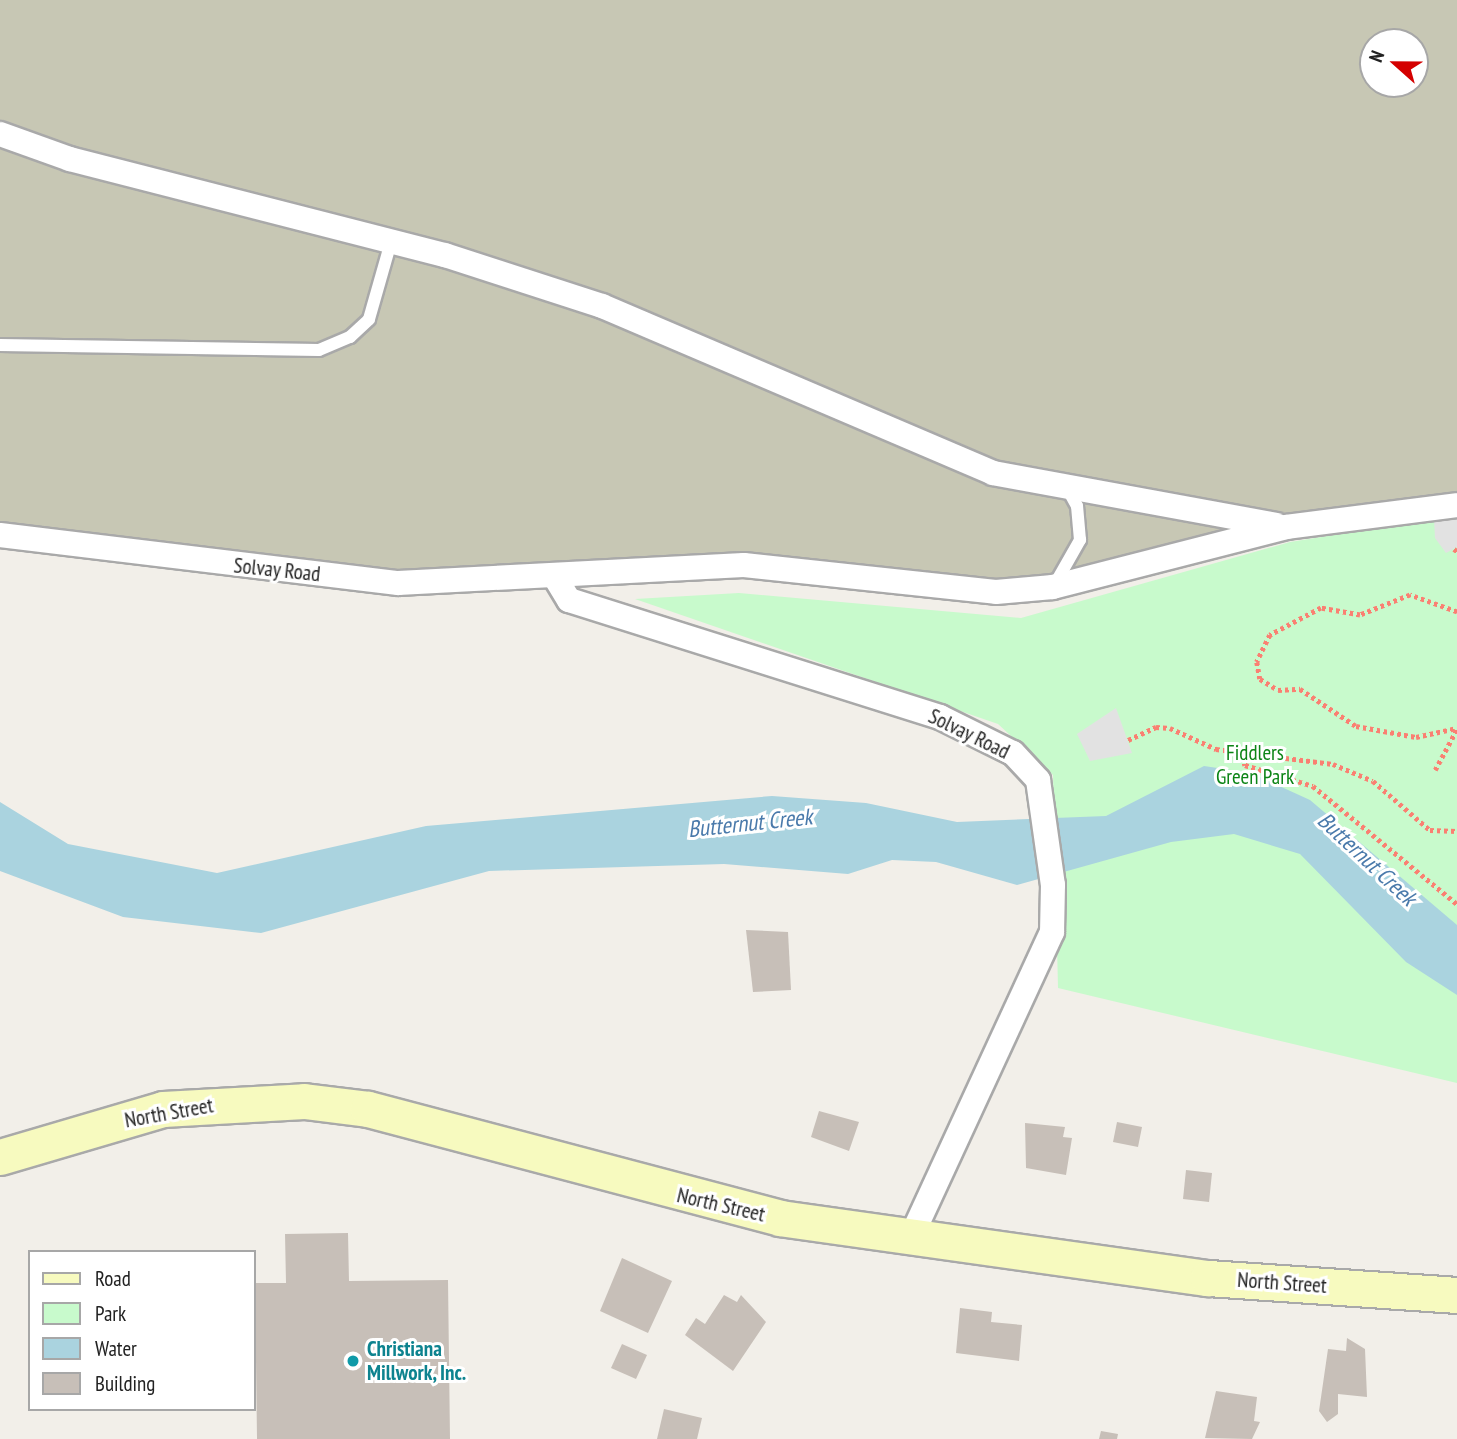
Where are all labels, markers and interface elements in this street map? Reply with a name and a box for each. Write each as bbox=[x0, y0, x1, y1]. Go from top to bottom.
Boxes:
north arrow bbox=[1359, 28, 1429, 98]
text: N bbox=[1363, 47, 1389, 65]
street label: Solvay Road bbox=[232, 553, 322, 587]
street label: Solvay Road bbox=[924, 703, 1014, 765]
park label: Fiddlers Green Park bbox=[1216, 740, 1294, 790]
water label: Butternut Creek bbox=[687, 803, 813, 843]
water label: Butternut Creek bbox=[1312, 806, 1422, 912]
street label: North Street bbox=[123, 1093, 215, 1133]
street label: North Street bbox=[675, 1183, 767, 1227]
legend bbox=[28, 1250, 256, 1411]
text: Road bbox=[95, 1265, 131, 1292]
street label: North Street bbox=[1236, 1267, 1328, 1299]
text: Park bbox=[95, 1300, 126, 1327]
text: Water bbox=[95, 1335, 137, 1362]
place label: Christiana Millwork, Inc. bbox=[367, 1336, 467, 1386]
marker: Christiana Millwork, Inc. bbox=[345, 1353, 361, 1369]
text: Building bbox=[95, 1370, 155, 1397]

